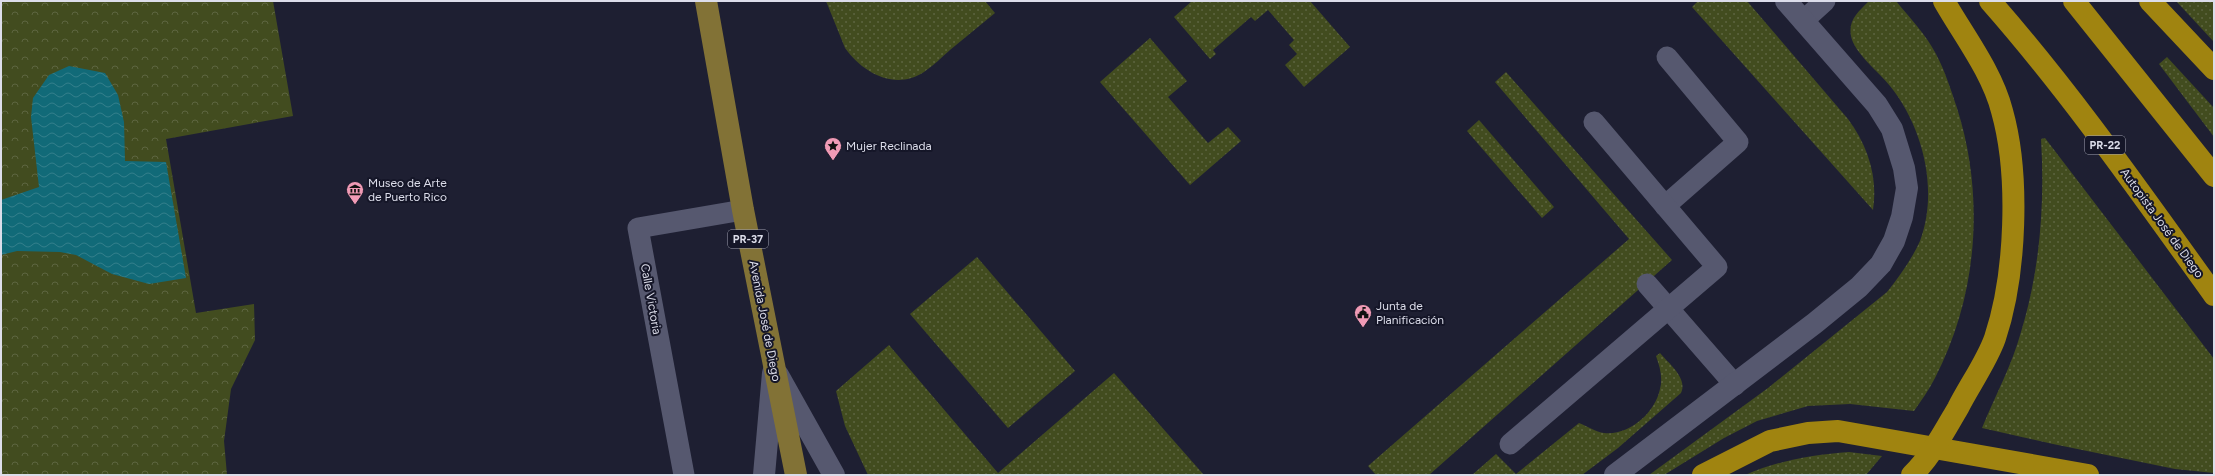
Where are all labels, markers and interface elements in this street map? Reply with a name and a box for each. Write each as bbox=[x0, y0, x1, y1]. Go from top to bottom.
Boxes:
place icon: Mujer Reclinada bbox=[823, 136, 843, 161]
road number: PR-22 bbox=[2085, 136, 2125, 154]
place label: Mujer Reclinada bbox=[846, 139, 932, 153]
street label: Autopista José de Diego bbox=[2118, 166, 2206, 280]
place label: Museo de Arte de Puerto Rico bbox=[368, 176, 447, 204]
museum icon: Museo de Arte de Puerto Rico bbox=[345, 180, 365, 205]
road number: PR-37 bbox=[728, 230, 768, 248]
street label: Avenida José de Diego bbox=[746, 259, 784, 383]
street label: Calle Victoria bbox=[638, 263, 664, 335]
place label: Junta de Planificación bbox=[1376, 299, 1444, 327]
public building icon: Junta de Planificación bbox=[1353, 303, 1373, 328]

